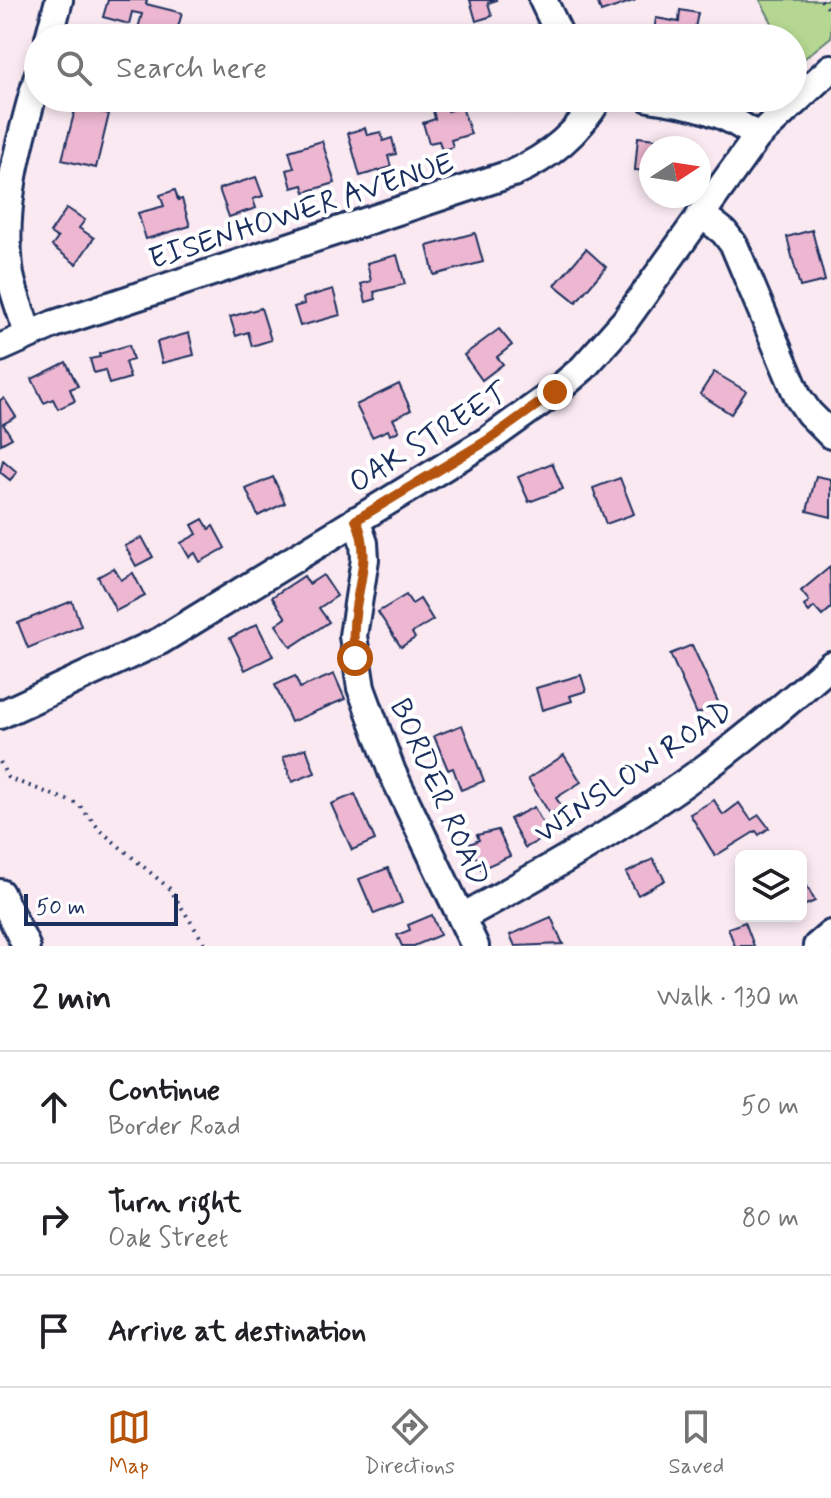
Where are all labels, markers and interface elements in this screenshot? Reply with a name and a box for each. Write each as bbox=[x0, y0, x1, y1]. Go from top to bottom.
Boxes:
search box bbox=[24, 24, 807, 112]
icon: search bbox=[52, 46, 96, 90]
text: Search here bbox=[116, 49, 267, 88]
north arrow bbox=[639, 136, 711, 208]
street label: EISENHOWER AVENUE bbox=[144, 144, 459, 279]
street label: OAK STREET bbox=[342, 373, 517, 503]
route end bbox=[537, 374, 573, 410]
route start bbox=[337, 640, 373, 676]
street label: WINSLOW ROAD bbox=[527, 692, 740, 853]
street label: BORDER ROAD bbox=[380, 693, 497, 893]
map controls bbox=[735, 850, 807, 922]
button: layers bbox=[735, 850, 807, 922]
scale bar bbox=[24, 890, 178, 926]
text: 50 m bbox=[36, 894, 85, 922]
text: 2 min bbox=[32, 976, 112, 1021]
text: Walk · 130 m bbox=[657, 981, 799, 1015]
text: Continue bbox=[108, 1071, 220, 1110]
icon: ahead bbox=[32, 1085, 76, 1129]
text: 50 m bbox=[741, 1090, 799, 1124]
text: Border Road bbox=[108, 1110, 241, 1144]
text: Turn right bbox=[108, 1183, 241, 1222]
icon: right bbox=[32, 1197, 76, 1241]
text: 80 m bbox=[742, 1202, 799, 1236]
text: Oak Street bbox=[108, 1222, 228, 1256]
icon: arrive bbox=[32, 1309, 76, 1353]
text: Arrive at destination bbox=[108, 1312, 366, 1351]
tab: Map bbox=[107, 1405, 151, 1481]
tab: Directions bbox=[364, 1405, 455, 1481]
tab: Saved bbox=[669, 1405, 724, 1481]

